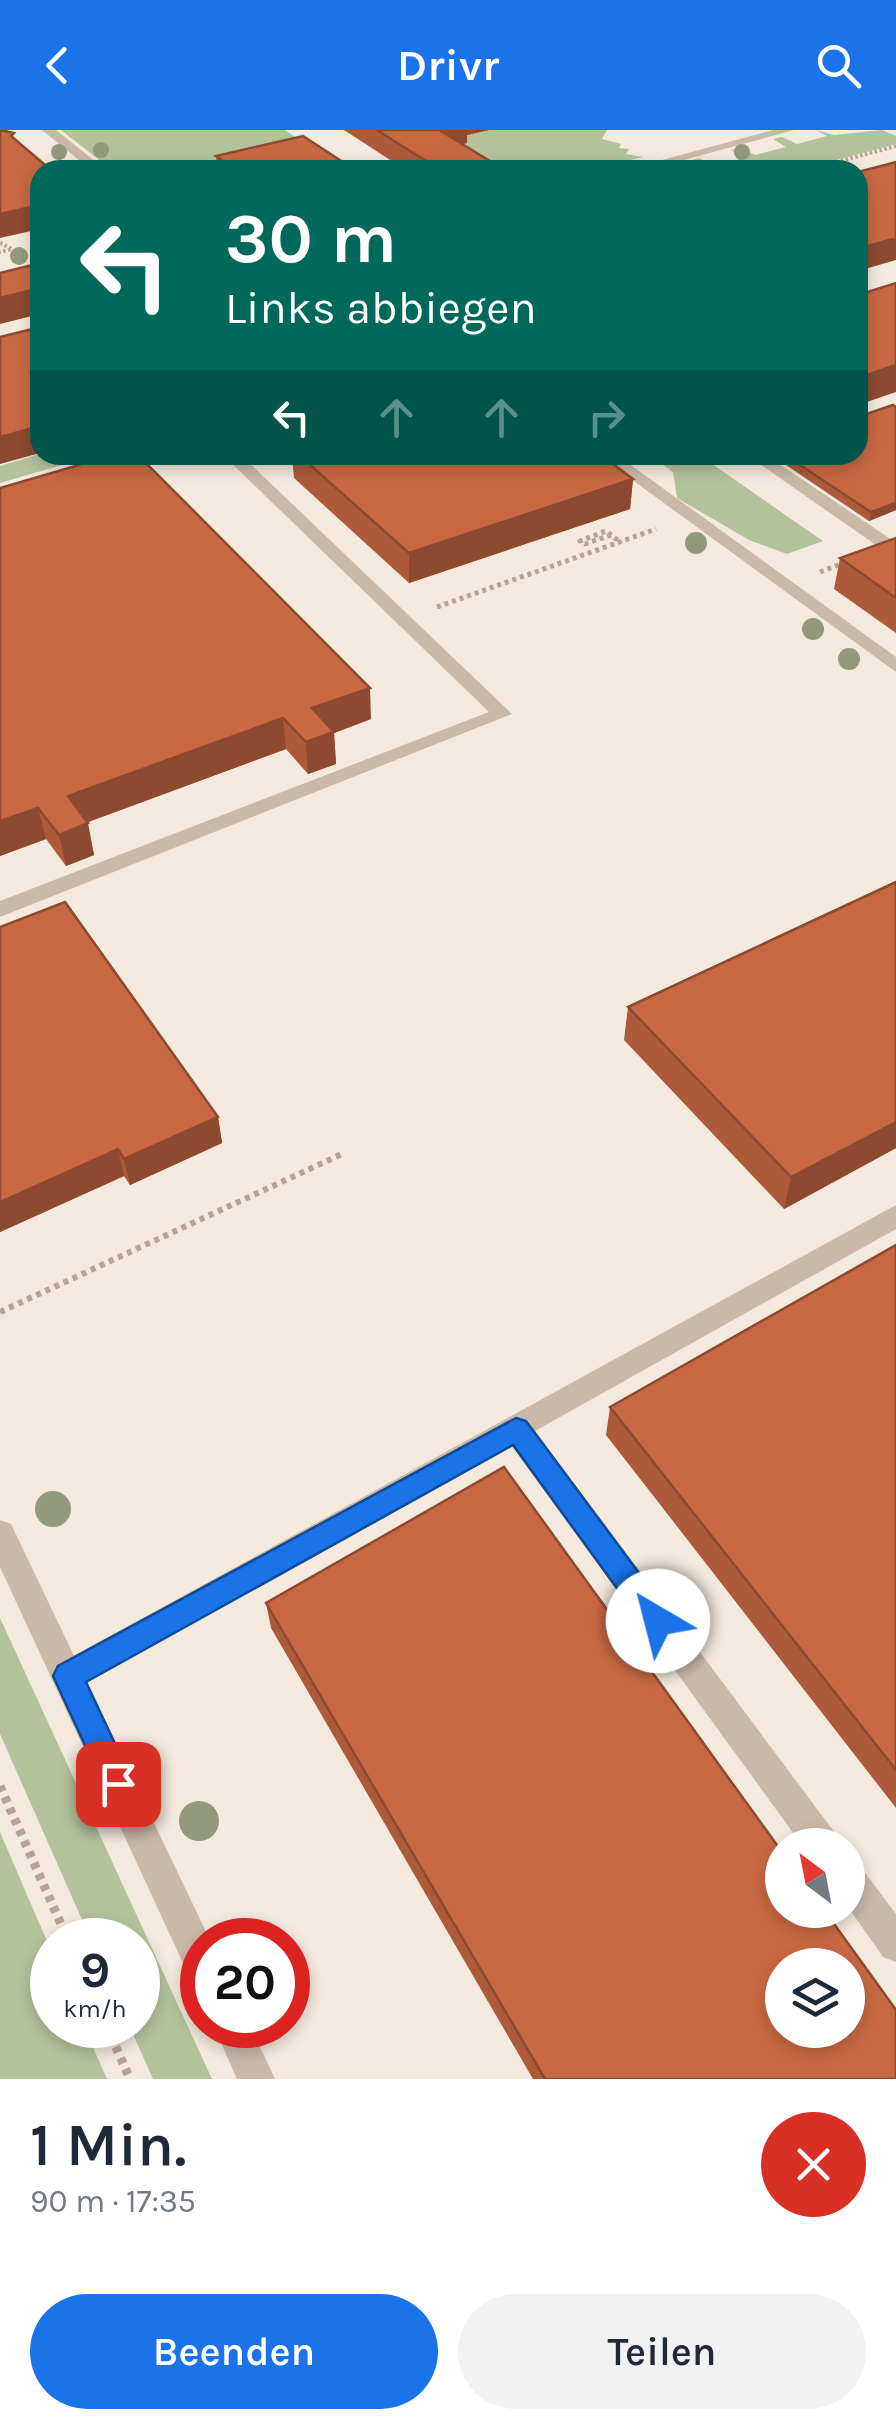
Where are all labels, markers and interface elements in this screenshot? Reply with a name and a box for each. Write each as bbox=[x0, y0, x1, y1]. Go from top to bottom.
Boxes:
icon: back bbox=[30, 38, 85, 93]
icon: search bbox=[811, 38, 866, 93]
text: Drivr bbox=[397, 39, 499, 91]
text: 30 m bbox=[225, 198, 397, 280]
icon: left bbox=[60, 200, 190, 330]
text: Links abbiegen bbox=[225, 282, 537, 334]
icon: left bbox=[264, 390, 319, 445]
icon: ahead bbox=[369, 390, 424, 445]
icon: ahead bbox=[474, 390, 529, 445]
icon: right bbox=[579, 390, 634, 445]
position arrow bbox=[606, 1569, 710, 1673]
pin bbox=[76, 1742, 161, 1827]
icon: arrive bbox=[91, 1757, 146, 1812]
north arrow bbox=[765, 1828, 865, 1928]
map controls bbox=[765, 1828, 865, 2048]
speed limit sign: 20 bbox=[180, 1918, 310, 2048]
text: 9 bbox=[80, 1941, 110, 2000]
button: layers bbox=[765, 1948, 865, 2048]
text: km/h bbox=[63, 1994, 127, 2023]
text: 1 Min. bbox=[30, 2110, 186, 2180]
button: close bbox=[761, 2112, 866, 2217]
text: 90 m · 17:35 bbox=[30, 2183, 196, 2220]
button: Beenden bbox=[30, 2294, 438, 2409]
button: Teilen bbox=[458, 2294, 866, 2409]

